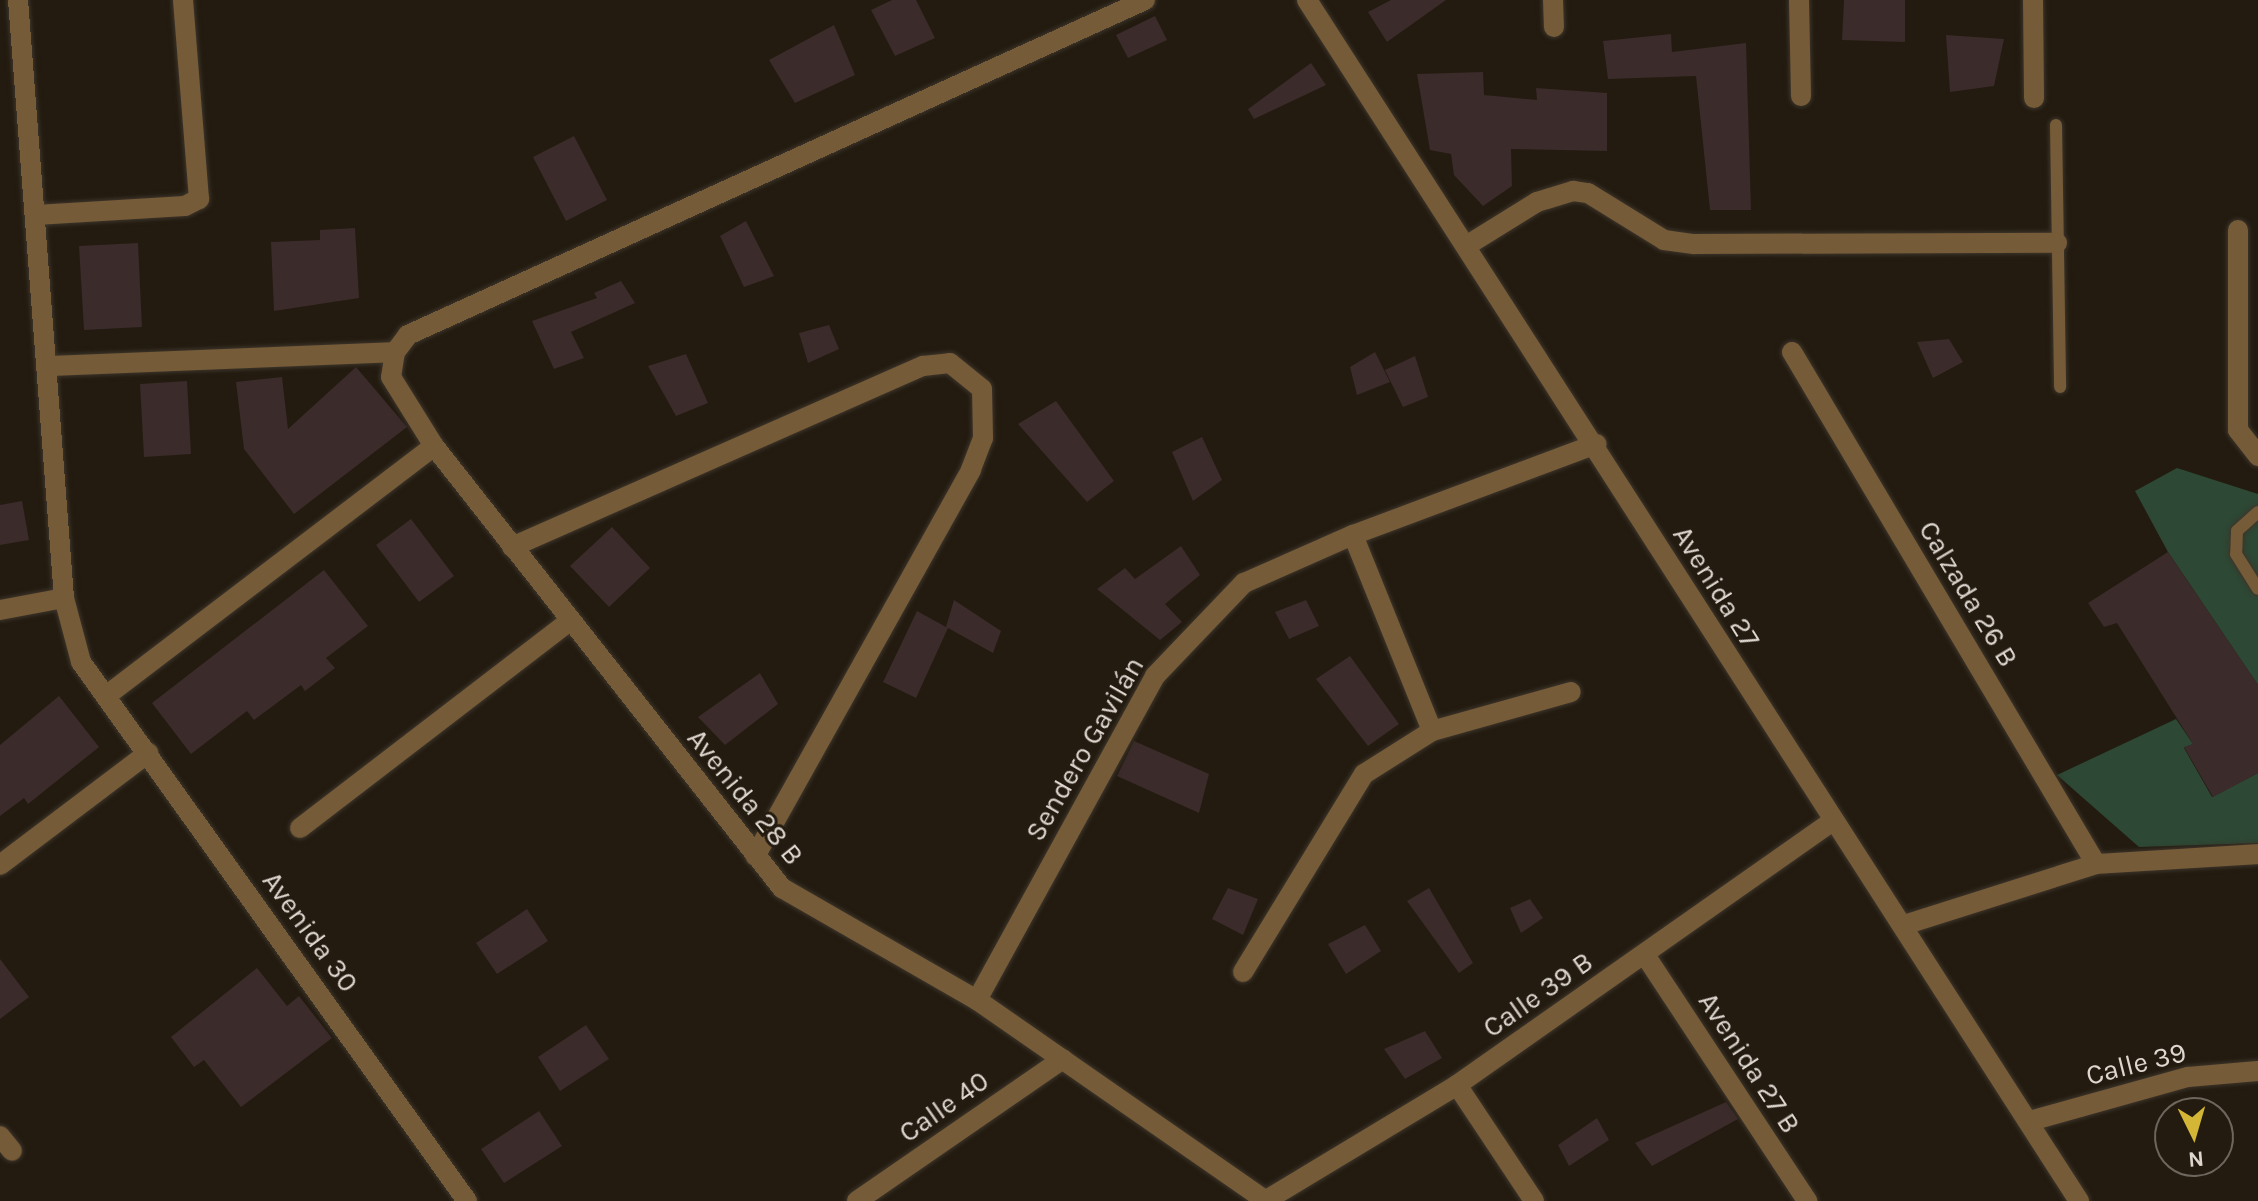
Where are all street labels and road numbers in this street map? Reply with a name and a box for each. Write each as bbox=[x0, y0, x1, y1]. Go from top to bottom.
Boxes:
street label: Calzada 26 B bbox=[1911, 515, 2025, 673]
street label: Avenida 27 bbox=[1665, 520, 1767, 654]
street label: Sendero Gavilán bbox=[1019, 651, 1151, 847]
street label: Avenida 28 B bbox=[680, 722, 810, 872]
street label: Avenida 30 bbox=[255, 865, 365, 999]
street label: Calle 39 B bbox=[1477, 945, 1599, 1045]
street label: Avenida 27 B bbox=[1691, 986, 1807, 1140]
street label: Calle 39 bbox=[2082, 1035, 2190, 1093]
street label: Calle 40 bbox=[893, 1064, 995, 1150]

